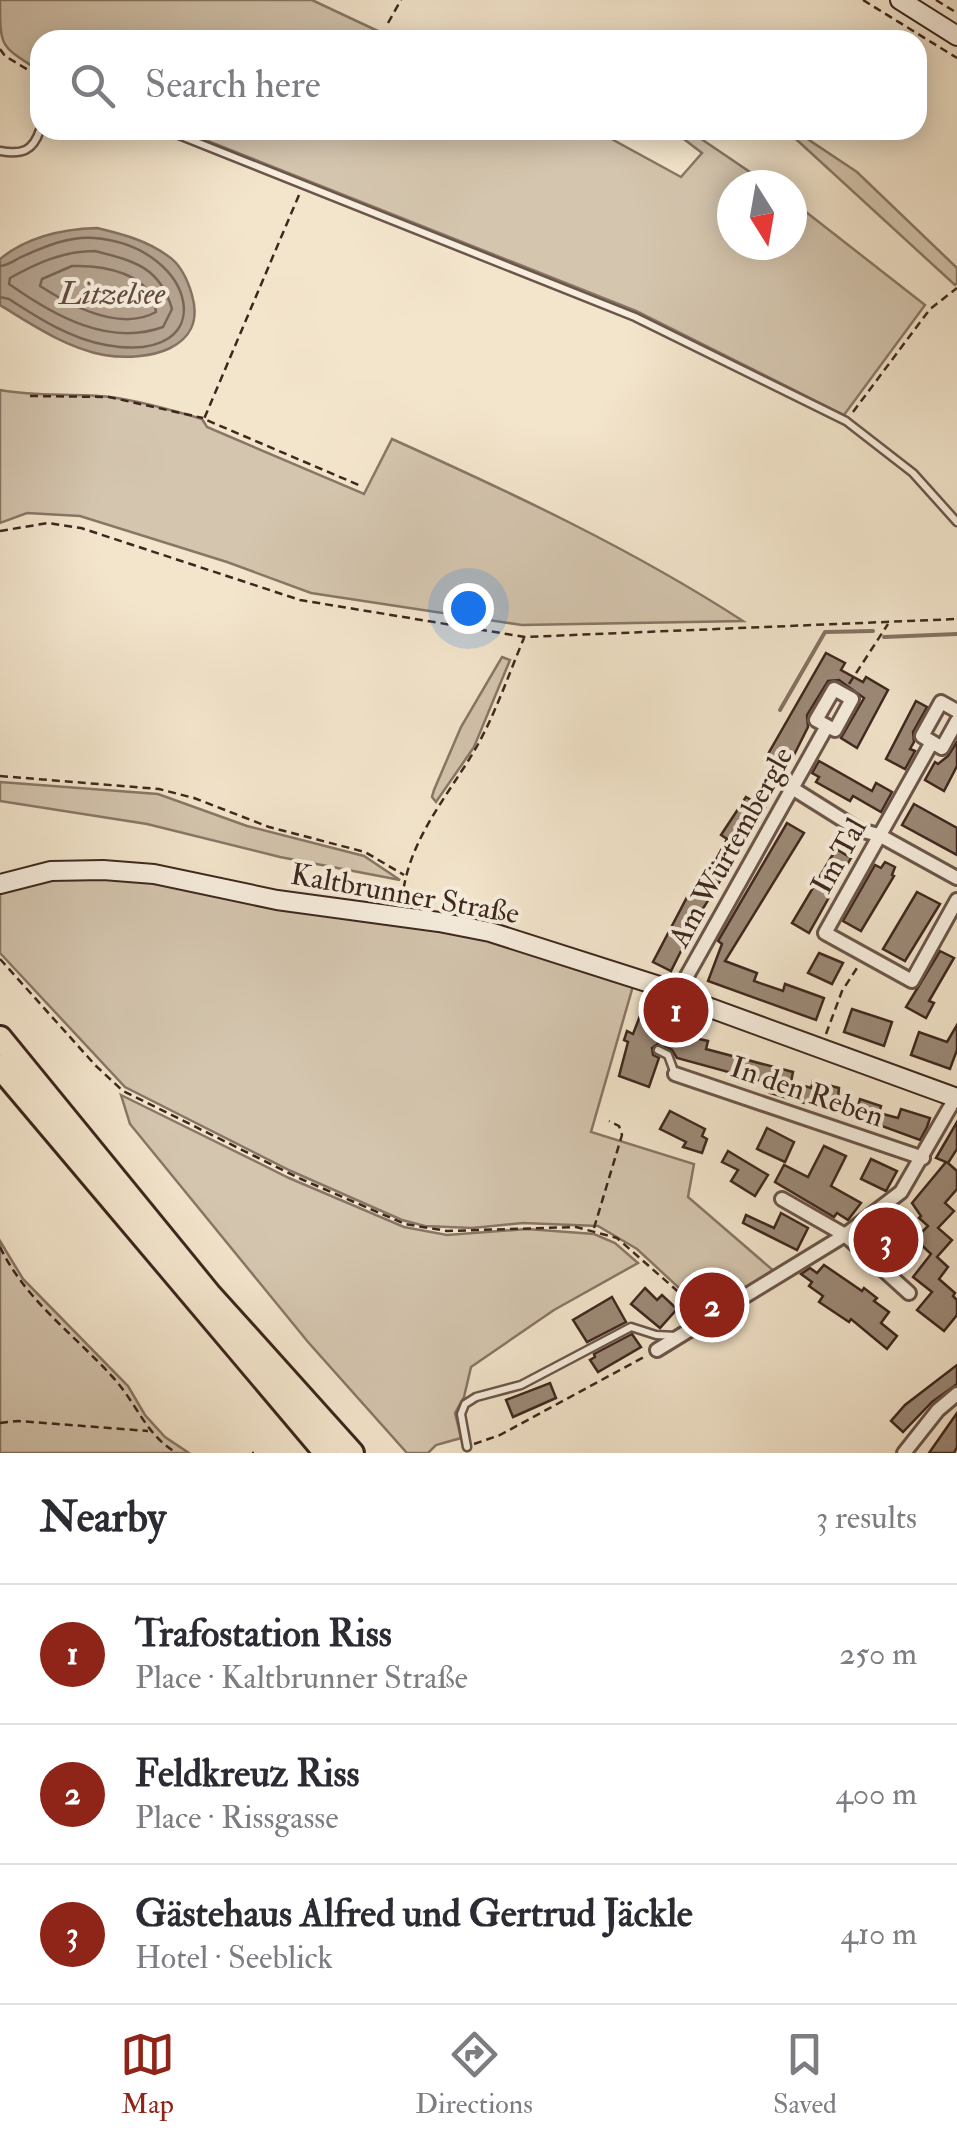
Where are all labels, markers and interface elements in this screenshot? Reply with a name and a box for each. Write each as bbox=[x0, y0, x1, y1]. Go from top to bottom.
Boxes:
search box bbox=[30, 30, 927, 140]
icon: search bbox=[65, 58, 120, 113]
text: Search here bbox=[145, 61, 321, 109]
north arrow bbox=[717, 170, 807, 260]
water label: Litzelsee bbox=[57, 274, 165, 314]
your location bbox=[443, 583, 494, 634]
street label: Am Würtembergle bbox=[660, 740, 801, 954]
street label: Im Tal bbox=[803, 811, 875, 900]
street label: Kaltbrunner Straße bbox=[288, 856, 522, 932]
pin: 1 bbox=[644, 972, 708, 1048]
street label: In den Reben bbox=[726, 1049, 888, 1135]
pin: 3 bbox=[854, 1202, 918, 1278]
pin: 2 bbox=[680, 1268, 744, 1342]
text: Nearby bbox=[40, 1492, 166, 1544]
text: 3 results bbox=[816, 1498, 917, 1538]
text: Trafostation Riss bbox=[135, 1610, 392, 1658]
text: 1 bbox=[67, 1634, 78, 1674]
text: 250 m bbox=[839, 1634, 917, 1674]
text: Place · Kaltbrunner Straße bbox=[135, 1658, 468, 1698]
text: Feldkreuz Riss bbox=[135, 1750, 360, 1798]
text: 2 bbox=[64, 1774, 81, 1814]
text: 400 m bbox=[835, 1774, 917, 1814]
text: Place · Rissgasse bbox=[135, 1798, 339, 1838]
text: Gästehaus Alfred und Gertrud Jäckle bbox=[135, 1890, 693, 1938]
text: 3 bbox=[66, 1914, 79, 1954]
text: 410 m bbox=[841, 1914, 917, 1954]
text: Hotel · Seeblick bbox=[135, 1938, 333, 1978]
tab: Map bbox=[120, 2027, 175, 2122]
tab: Directions bbox=[415, 2027, 533, 2122]
tab: Saved bbox=[773, 2027, 837, 2122]

